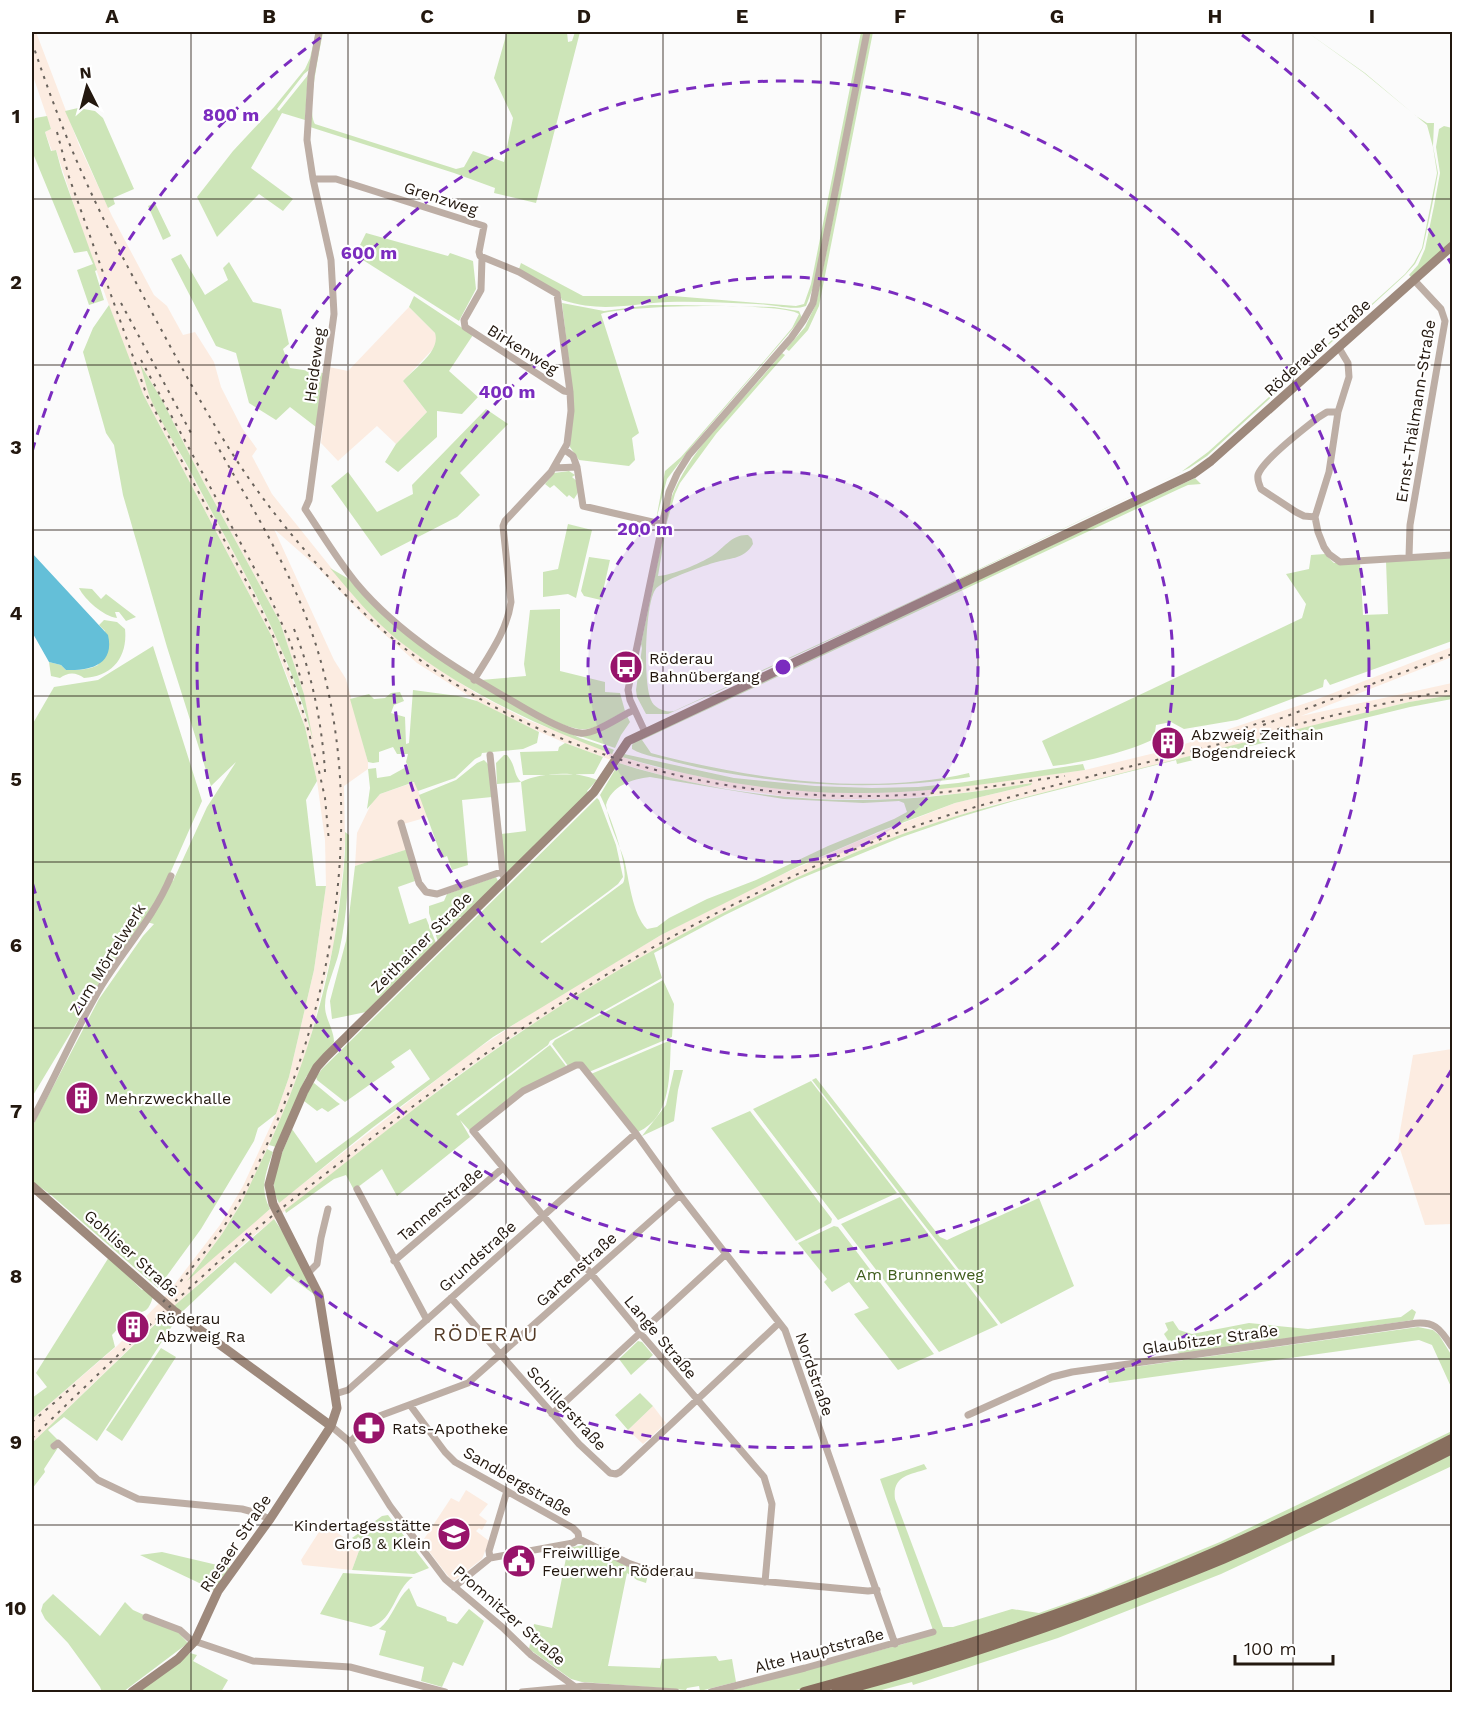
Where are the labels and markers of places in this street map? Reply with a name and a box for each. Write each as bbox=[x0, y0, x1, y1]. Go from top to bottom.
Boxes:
bus stop icon: Röderau Bahnübergang bbox=[608, 649, 644, 685]
place label: Röderau Bahnübergang bbox=[649, 649, 760, 686]
centre of rings bbox=[773, 657, 793, 677]
building icon: Abzweig Zeithain Bogendreieck bbox=[1150, 725, 1186, 761]
place label: Abzweig Zeithain Bogendreieck bbox=[1191, 725, 1324, 762]
building icon: Mehrzweckhalle bbox=[64, 1080, 100, 1116]
place label: Mehrzweckhalle bbox=[105, 1089, 231, 1108]
building icon: Röderau Abzweig Ra bbox=[115, 1309, 151, 1345]
place label: Röderau Abzweig Ra bbox=[156, 1309, 245, 1346]
pharmacy icon: Rats-Apotheke bbox=[351, 1410, 387, 1446]
place label: Rats-Apotheke bbox=[392, 1419, 508, 1438]
place label: Kindertagesstätte Groß & Klein bbox=[294, 1516, 431, 1553]
school or university icon: Kindertagesstätte Groß & Klein bbox=[436, 1516, 472, 1552]
public building icon: Freiwillige Feuerwehr Röderau bbox=[501, 1543, 537, 1579]
place label: Freiwillige Feuerwehr Röderau bbox=[542, 1543, 694, 1580]

